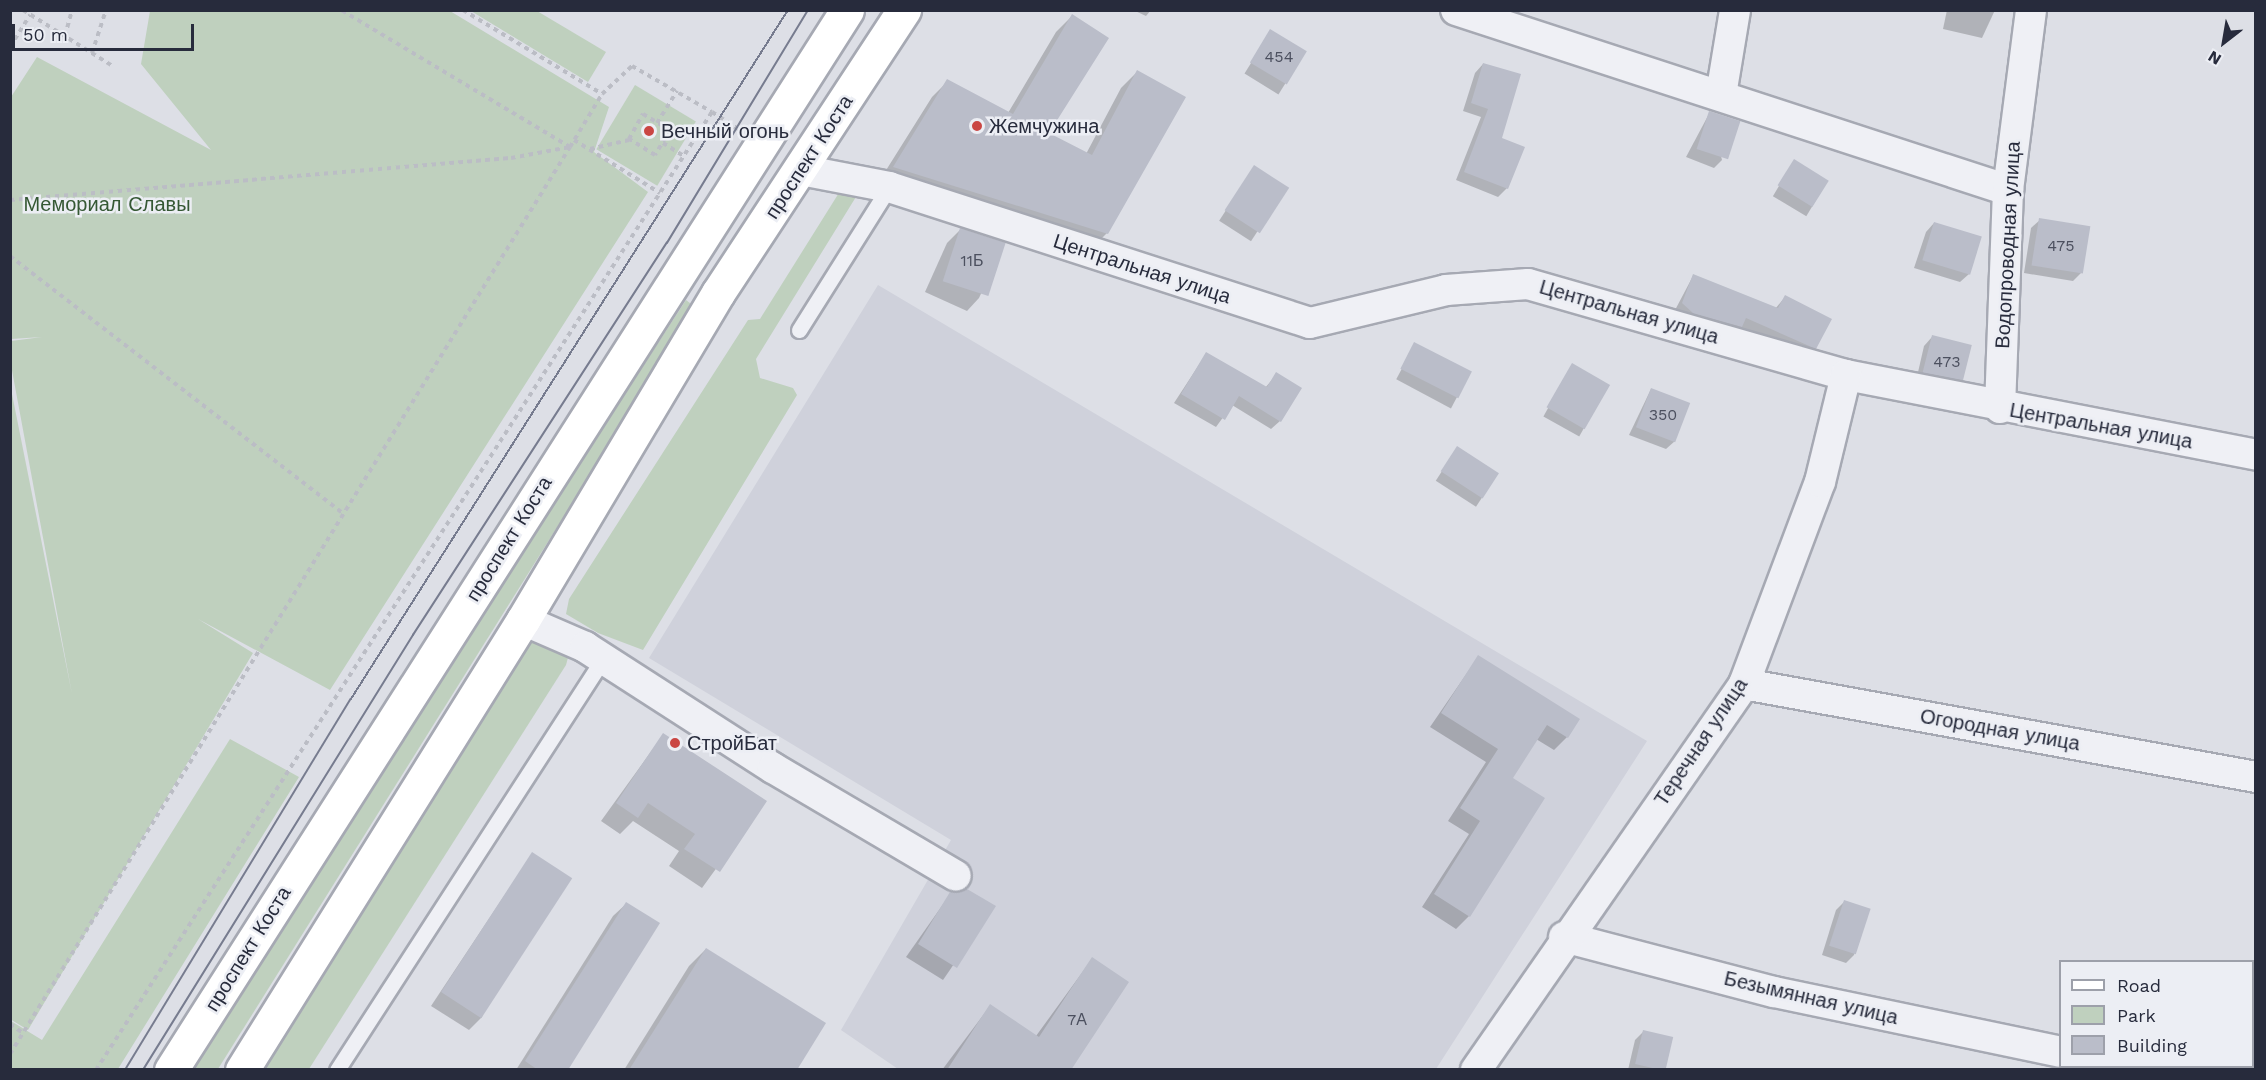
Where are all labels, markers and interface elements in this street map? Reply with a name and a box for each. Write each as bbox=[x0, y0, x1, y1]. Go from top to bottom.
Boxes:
scale bar bbox=[15, 12, 196, 50]
north arrow bbox=[2194, 12, 2254, 72]
text: 50 m bbox=[23, 24, 68, 45]
house number: 454 bbox=[1265, 47, 1293, 67]
text: N bbox=[2205, 47, 2224, 69]
street label: проспект Коста bbox=[760, 91, 858, 223]
place label: Жемчужина bbox=[989, 114, 1099, 138]
place label: Вечный огонь bbox=[661, 119, 789, 143]
marker: Жемчужина bbox=[970, 119, 984, 133]
marker: Вечный огонь bbox=[642, 124, 656, 138]
street label: Водопроводная улица bbox=[1991, 141, 2025, 349]
park label: Мемориал Славы bbox=[23, 192, 191, 216]
street label: Центральная улица bbox=[1050, 229, 1234, 309]
house number: 475 bbox=[2047, 236, 2075, 256]
house number: 11Б bbox=[961, 251, 983, 271]
street label: Центральная улица bbox=[1537, 275, 1721, 349]
house number: 473 bbox=[1933, 352, 1961, 372]
street label: Центральная улица bbox=[2008, 398, 2194, 454]
house number: 350 bbox=[1649, 405, 1677, 425]
street label: проспект Коста bbox=[461, 472, 557, 606]
street label: Теречная улица bbox=[1649, 674, 1753, 810]
street label: Огородная улица bbox=[1918, 704, 2082, 756]
place label: СтройБат bbox=[687, 731, 777, 755]
marker: СтройБат bbox=[668, 736, 682, 750]
street label: проспект Коста bbox=[200, 882, 296, 1016]
legend bbox=[2059, 960, 2254, 1068]
street label: Безымянная улица bbox=[1722, 966, 1900, 1030]
text: Road bbox=[2117, 975, 2161, 996]
text: Park bbox=[2117, 1005, 2156, 1026]
house number: 7А bbox=[1067, 1010, 1087, 1030]
text: Building bbox=[2117, 1035, 2187, 1056]

